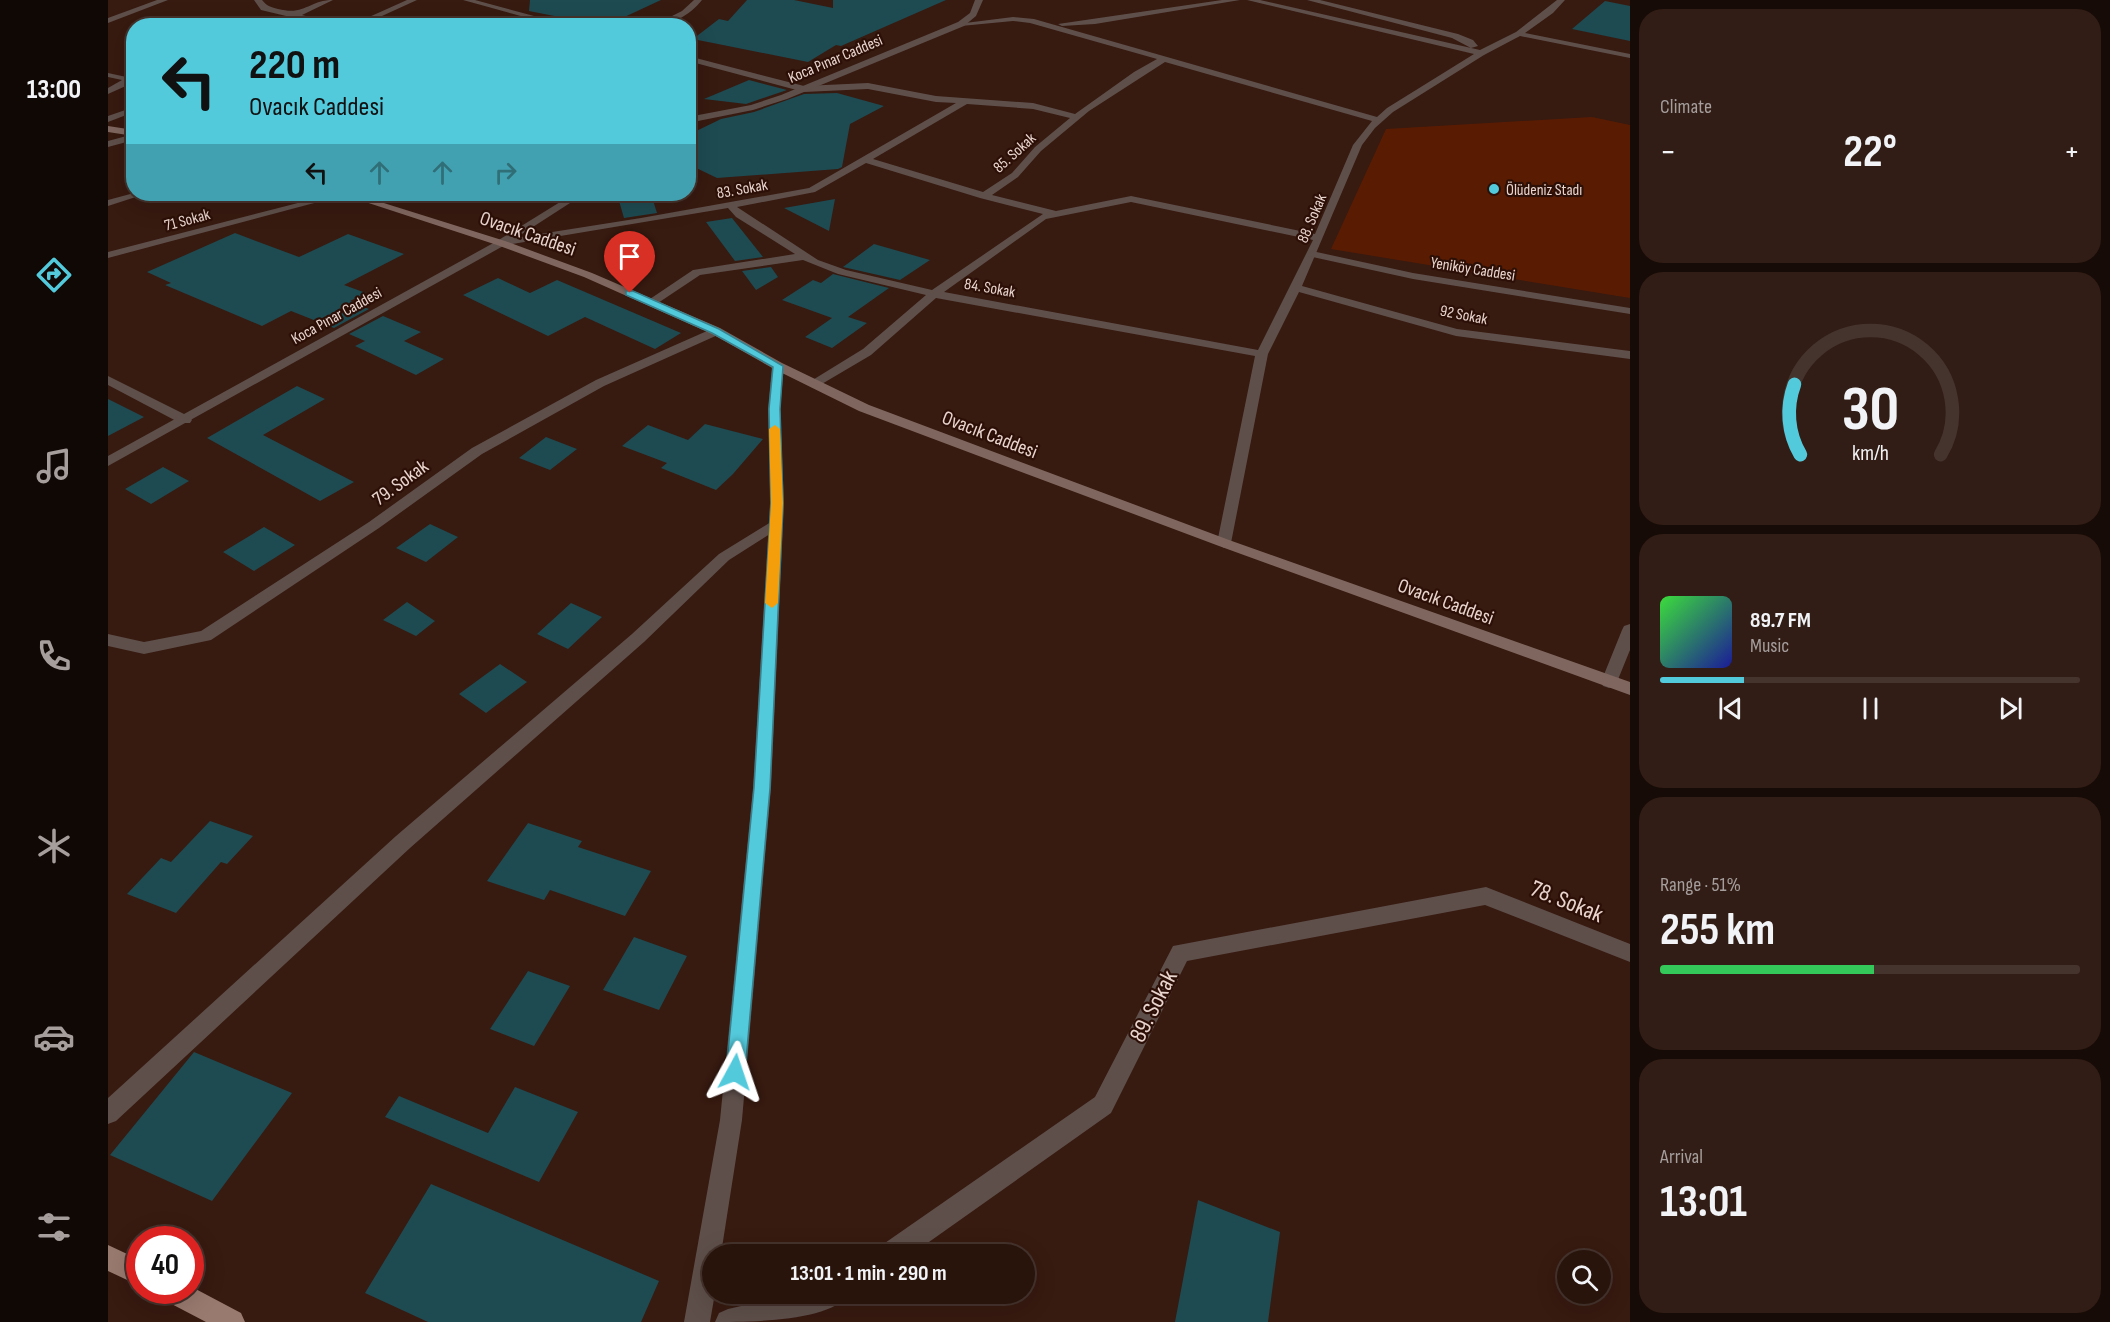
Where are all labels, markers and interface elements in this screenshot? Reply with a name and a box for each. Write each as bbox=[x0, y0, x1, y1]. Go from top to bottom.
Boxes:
street label: Koca Pınar Caddesi bbox=[786, 31, 886, 88]
text: 220 m bbox=[249, 40, 340, 91]
icon: left bbox=[150, 42, 228, 120]
text: 13:00 bbox=[27, 74, 81, 106]
text: Ovacık Caddesi bbox=[249, 91, 384, 123]
text: Climate bbox=[1660, 95, 1712, 119]
text: 22° bbox=[1843, 125, 1897, 180]
street label: 85. Sokak bbox=[990, 129, 1040, 177]
text: − bbox=[1660, 132, 1676, 172]
text: + bbox=[2064, 132, 2080, 172]
icon: left bbox=[300, 156, 333, 189]
icon: ahead bbox=[363, 156, 396, 189]
icon: ahead bbox=[426, 156, 459, 189]
icon: right bbox=[489, 156, 522, 189]
street label: 83. Sokak bbox=[715, 176, 769, 203]
place label: Ölüdeniz Stadı bbox=[1506, 181, 1582, 200]
marker: Ölüdeniz Stadı bbox=[1487, 182, 1501, 196]
street label: 88. Sokak bbox=[1294, 191, 1331, 246]
street label: 71 Sokak bbox=[162, 205, 212, 236]
street label: Ovacık Caddesi bbox=[476, 206, 579, 262]
pin bbox=[604, 231, 655, 293]
icon: arrive bbox=[613, 240, 646, 273]
street label: Yeniköy Caddesi bbox=[1429, 253, 1516, 286]
icon: directions bbox=[33, 254, 75, 296]
street label: 84. Sokak bbox=[963, 275, 1017, 302]
street label: Koca Pınar Caddesi bbox=[288, 284, 385, 349]
street label: 92 Sokak bbox=[1438, 302, 1489, 329]
text: 30 bbox=[1841, 374, 1899, 449]
street label: Ovacık Caddesi bbox=[939, 406, 1041, 464]
text: km/h bbox=[1851, 442, 1889, 467]
icon: music bbox=[33, 445, 75, 487]
street label: 79. Sokak bbox=[368, 454, 433, 511]
street label: Ovacık Caddesi bbox=[1395, 574, 1497, 630]
text: 89.7 FM bbox=[1750, 607, 1811, 634]
text: Music bbox=[1750, 634, 1789, 658]
icon: phone bbox=[33, 635, 75, 677]
icon: previous bbox=[1714, 692, 1747, 725]
icon: pause bbox=[1854, 692, 1887, 725]
icon: next bbox=[1994, 692, 2027, 725]
icon: climate bbox=[33, 825, 75, 867]
text: Range · 51% bbox=[1660, 873, 1741, 897]
street label: 78. Sokak bbox=[1526, 874, 1608, 929]
text: 255 km bbox=[1660, 903, 1775, 958]
street label: 89. Sokak bbox=[1123, 965, 1184, 1047]
icon: car bbox=[33, 1016, 75, 1058]
position arrow bbox=[703, 1040, 767, 1104]
text: Arrival bbox=[1660, 1145, 1703, 1169]
text: 13:01 bbox=[1660, 1175, 1747, 1230]
icon: filters bbox=[33, 1206, 75, 1248]
speed limit sign: 40 bbox=[126, 1226, 204, 1304]
map controls bbox=[1557, 1250, 1611, 1304]
button: search bbox=[1557, 1250, 1611, 1304]
text: 13:01 · 1 min · 290 m bbox=[790, 1260, 947, 1287]

